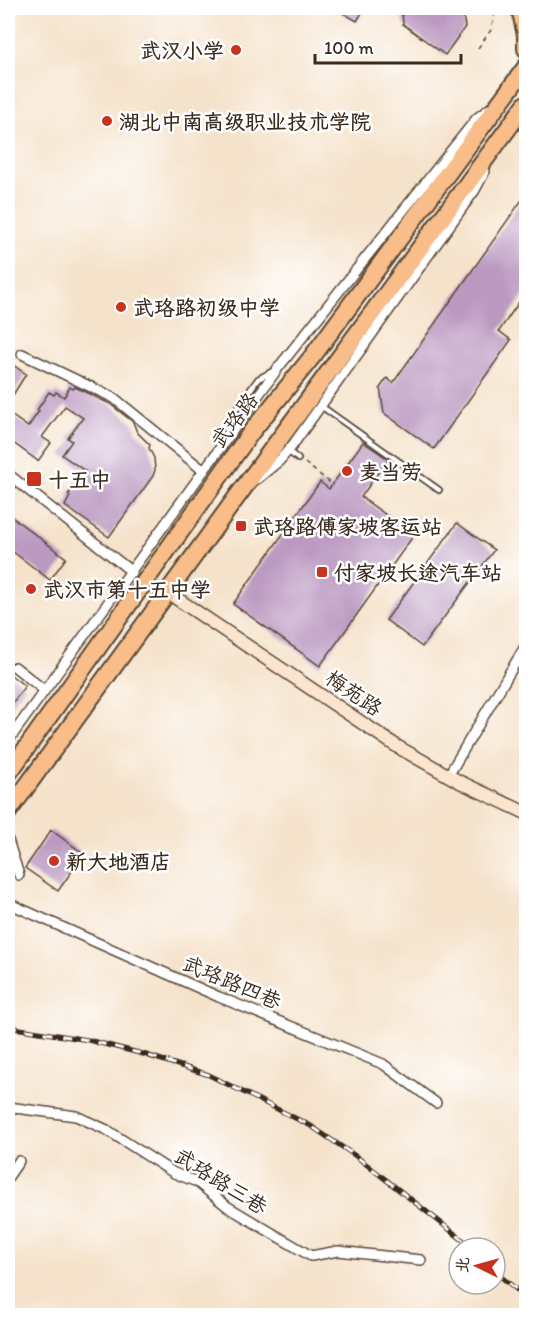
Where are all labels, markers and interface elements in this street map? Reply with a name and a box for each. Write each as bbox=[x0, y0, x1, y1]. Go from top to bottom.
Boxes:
scale bar bbox=[315, 27, 460, 65]
text: 100 m bbox=[324, 37, 374, 59]
place label: 武汉小学 bbox=[140, 38, 224, 63]
marker: 武汉小学 bbox=[229, 43, 243, 57]
place label: 湖北中南高级职业技术学院 bbox=[119, 109, 371, 134]
marker: 湖北中南高级职业技术学院 bbox=[100, 114, 114, 128]
place label: 武珞路初级中学 bbox=[133, 295, 280, 320]
marker: 武珞路初级中学 bbox=[114, 300, 128, 314]
street label: 武珞路 bbox=[205, 387, 263, 453]
place label: 麦当劳 bbox=[359, 459, 422, 484]
marker: 麦当劳 bbox=[340, 464, 354, 478]
place label: 十五中 bbox=[48, 467, 111, 492]
marker: 十五中 bbox=[25, 470, 43, 488]
place label: 武珞路傅家坡客运站 bbox=[253, 514, 442, 539]
marker: 武珞路傅家坡客运站 bbox=[234, 519, 248, 533]
place label: 付家坡长途汽车站 bbox=[334, 560, 502, 585]
marker: 付家坡长途汽车站 bbox=[315, 565, 329, 579]
place label: 武汉市第十五中学 bbox=[43, 577, 211, 602]
marker: 武汉市第十五中学 bbox=[24, 582, 38, 596]
street label: 梅苑路 bbox=[321, 665, 387, 721]
place label: 新大地酒店 bbox=[66, 849, 171, 874]
marker: 新大地酒店 bbox=[47, 854, 61, 868]
street label: 武珞路四巷 bbox=[179, 950, 285, 1014]
street label: 武珞路三巷 bbox=[170, 1143, 272, 1219]
north arrow bbox=[447, 1236, 507, 1296]
text: 北 bbox=[452, 1256, 473, 1274]

